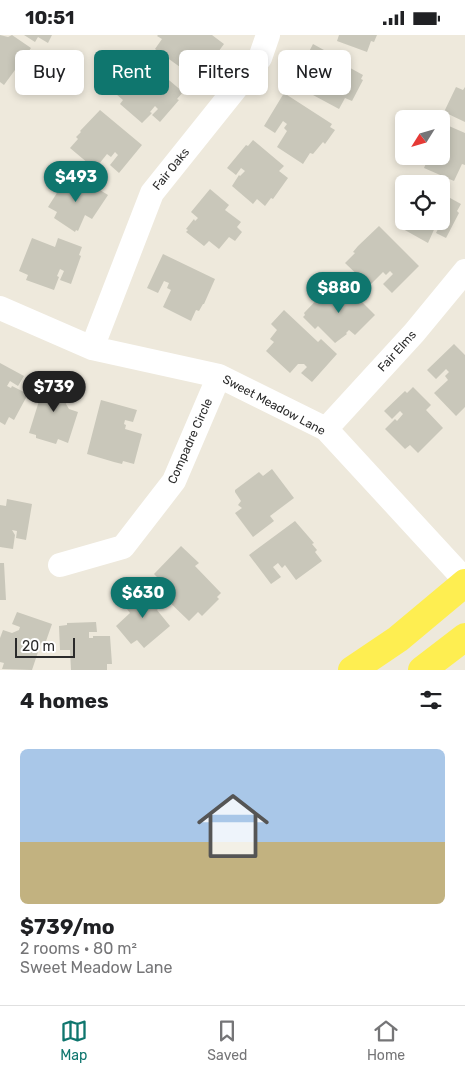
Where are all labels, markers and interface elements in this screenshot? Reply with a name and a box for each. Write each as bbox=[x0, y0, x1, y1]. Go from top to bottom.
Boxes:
text: 10:51 bbox=[25, 6, 75, 29]
chip: Buy bbox=[15, 50, 84, 95]
chip: Rent bbox=[94, 50, 169, 95]
chip: Filters bbox=[179, 50, 268, 95]
chip: New bbox=[278, 50, 351, 95]
north arrow bbox=[395, 110, 450, 165]
map controls bbox=[395, 110, 450, 230]
street label: Fair Oaks bbox=[150, 145, 192, 193]
pin: $493 bbox=[46, 161, 106, 203]
text: $493 bbox=[55, 167, 97, 186]
button: locate bbox=[395, 175, 450, 230]
pin: $880 bbox=[309, 271, 369, 314]
text: $880 bbox=[317, 278, 361, 297]
street label: Fair Elms bbox=[375, 328, 419, 374]
pin: $739 bbox=[24, 371, 84, 413]
street label: Sweet Meadow Lane bbox=[220, 372, 328, 438]
text: $739 bbox=[34, 377, 74, 396]
street label: Compadre Circle bbox=[165, 396, 215, 486]
pin: $630 bbox=[113, 577, 173, 619]
text: $630 bbox=[122, 583, 164, 602]
scale bar bbox=[15, 635, 75, 658]
text: 20 m bbox=[22, 638, 55, 655]
icon: filters bbox=[417, 686, 445, 714]
text: 4 homes bbox=[20, 688, 109, 713]
icon: home bbox=[188, 781, 278, 871]
text: $739/mo bbox=[20, 914, 115, 939]
text: 2 rooms · 80 m² bbox=[20, 939, 137, 958]
text: Sweet Meadow Lane bbox=[20, 958, 172, 977]
tab: Map bbox=[60, 1017, 88, 1064]
tab: Saved bbox=[207, 1017, 247, 1064]
tab: Home bbox=[367, 1017, 405, 1064]

